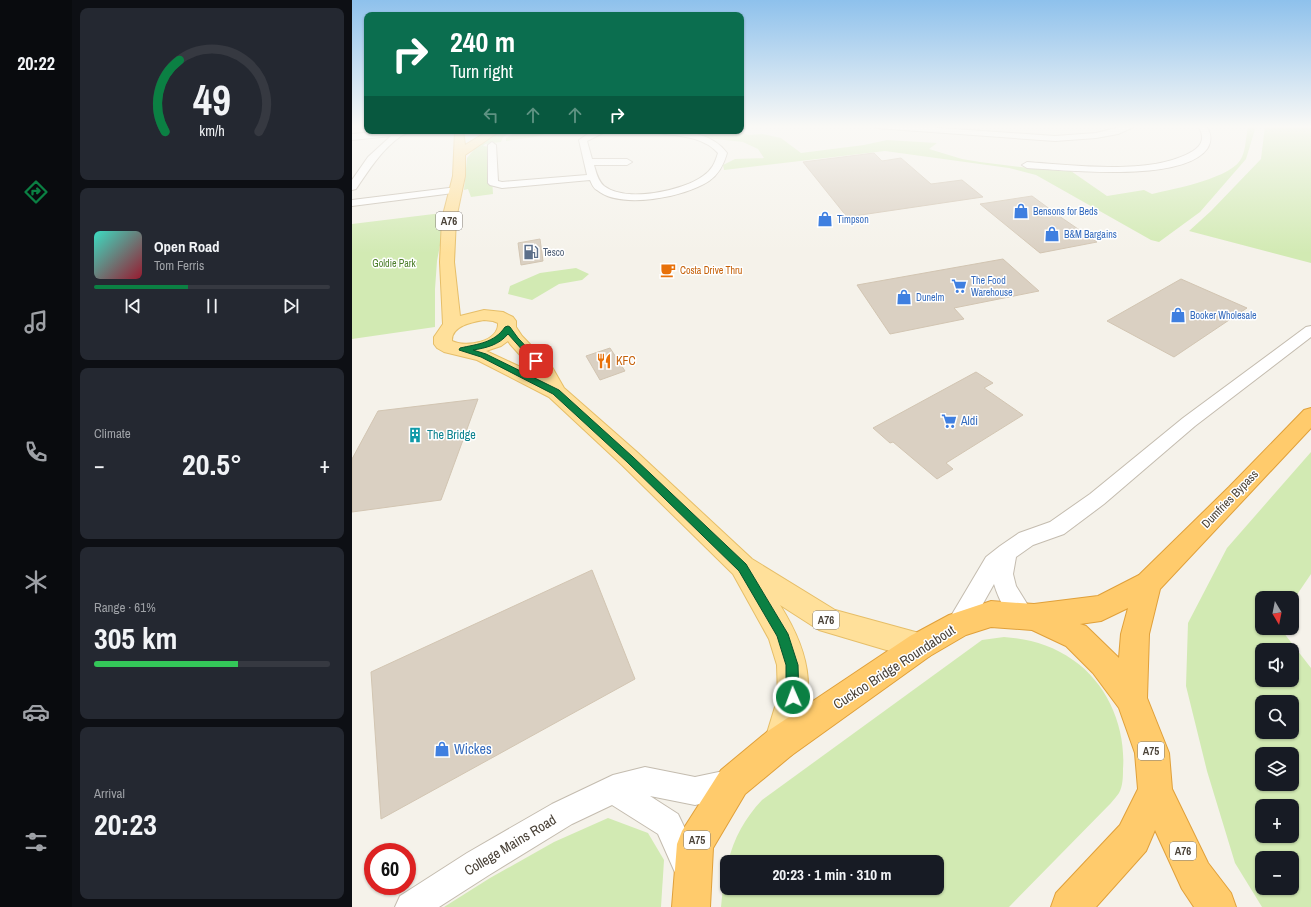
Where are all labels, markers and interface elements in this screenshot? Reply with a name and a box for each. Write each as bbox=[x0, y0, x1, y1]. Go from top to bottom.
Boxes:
text: 240 m bbox=[450, 23, 515, 61]
icon: right bbox=[384, 28, 436, 80]
text: 20:22 bbox=[17, 51, 55, 76]
text: Turn right bbox=[450, 59, 513, 84]
text: 49 bbox=[193, 72, 231, 128]
icon: left bbox=[480, 104, 502, 126]
icon: ahead bbox=[522, 104, 544, 126]
icon: ahead bbox=[564, 104, 586, 126]
icon: right bbox=[606, 104, 628, 126]
text: km/h bbox=[199, 120, 225, 139]
icon: directions bbox=[22, 178, 50, 206]
shop icon: Bensons for Beds bbox=[1012, 202, 1030, 220]
place label: Bensons for Beds bbox=[1033, 205, 1098, 218]
shop icon: Timpson bbox=[816, 210, 834, 228]
road number: A76 bbox=[436, 212, 462, 230]
place label: Timpson bbox=[837, 213, 869, 226]
shop icon: B&M Bargains bbox=[1043, 225, 1061, 243]
place label: B&M Bargains bbox=[1064, 228, 1117, 241]
text: Open Road bbox=[154, 236, 220, 257]
fuel station icon: Tesco bbox=[522, 243, 540, 261]
place label: Tesco bbox=[543, 246, 565, 259]
text: Tom Ferris bbox=[154, 257, 204, 274]
park label: Goldie Park bbox=[372, 257, 417, 270]
cafe icon: Costa Drive Thru bbox=[659, 261, 677, 279]
place label: Costa Drive Thru bbox=[680, 264, 742, 277]
place label: The Food Warehouse bbox=[971, 274, 1013, 299]
supermarket icon: The Food Warehouse bbox=[950, 277, 968, 295]
shop icon: Dunelm bbox=[895, 288, 913, 306]
place label: Dunelm bbox=[916, 291, 944, 304]
icon: previous bbox=[122, 295, 144, 317]
icon: pause bbox=[201, 295, 223, 317]
icon: next bbox=[280, 295, 302, 317]
shop icon: Booker Wholesale bbox=[1169, 306, 1187, 324]
icon: music bbox=[22, 308, 50, 336]
place label: Booker Wholesale bbox=[1190, 309, 1257, 322]
pin bbox=[519, 344, 553, 378]
icon: arrive bbox=[525, 350, 547, 372]
restaurant icon: KFC bbox=[595, 352, 613, 370]
place label: KFC bbox=[616, 353, 636, 369]
supermarket icon: Aldi bbox=[940, 412, 958, 430]
place label: Aldi bbox=[960, 413, 978, 429]
text: Climate bbox=[94, 425, 131, 442]
building icon: The Bridge bbox=[406, 426, 424, 444]
place label: The Bridge bbox=[427, 427, 476, 443]
icon: phone bbox=[22, 438, 50, 466]
text: 20.5° bbox=[182, 444, 242, 484]
text: − bbox=[94, 450, 105, 480]
text: + bbox=[319, 450, 330, 480]
street label: Dumfries Bypass bbox=[1198, 466, 1262, 532]
icon: climate bbox=[22, 568, 50, 596]
north arrow bbox=[1255, 591, 1299, 635]
map controls bbox=[1255, 591, 1299, 895]
text: Range · 61% bbox=[94, 599, 156, 616]
road number: A76 bbox=[813, 611, 839, 629]
text: 305 km bbox=[94, 618, 177, 658]
street label: Cuckoo Bridge Roundabout bbox=[830, 621, 958, 713]
button: sound bbox=[1255, 643, 1299, 687]
position arrow bbox=[772, 676, 814, 718]
button: search bbox=[1255, 695, 1299, 739]
icon: car bbox=[22, 698, 50, 726]
shop icon: Wickes bbox=[433, 740, 451, 758]
place label: Wickes bbox=[454, 740, 492, 758]
road number: A75 bbox=[1138, 742, 1164, 760]
button: layers bbox=[1255, 747, 1299, 791]
text: Arrival bbox=[94, 785, 125, 802]
button: + bbox=[1255, 799, 1299, 843]
text: 20:23 bbox=[94, 804, 157, 844]
street label: College Mains Road bbox=[461, 810, 559, 880]
icon: filters bbox=[22, 828, 50, 856]
road number: A75 bbox=[684, 831, 710, 849]
road number: A76 bbox=[1170, 842, 1196, 860]
speed limit sign: 60 bbox=[364, 843, 416, 895]
button: − bbox=[1255, 851, 1299, 895]
text: 20:23 · 1 min · 310 m bbox=[773, 864, 891, 885]

